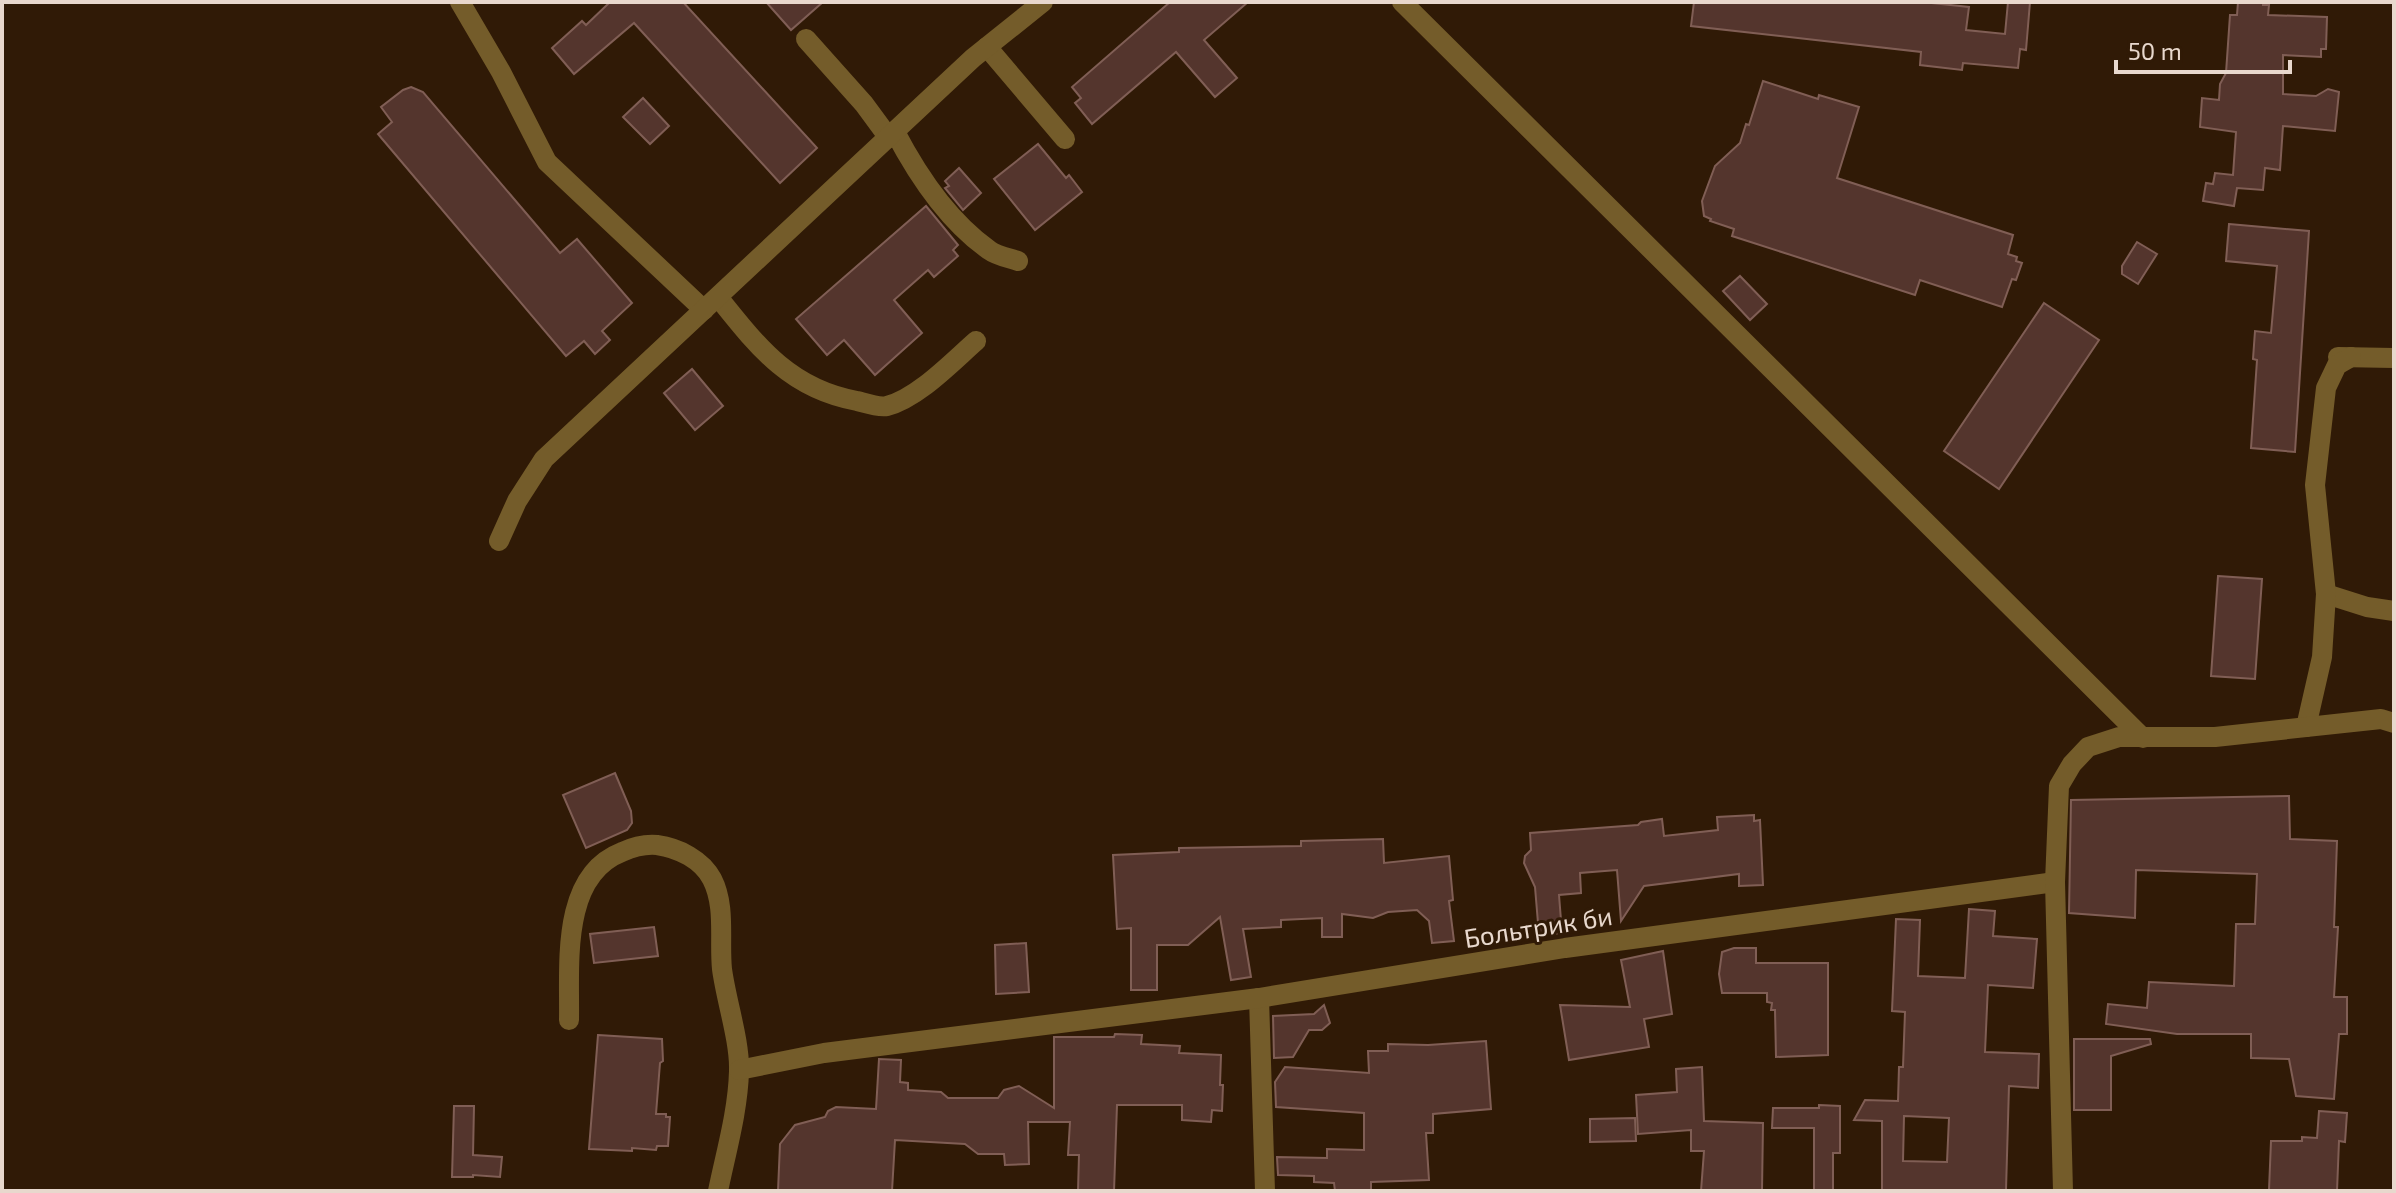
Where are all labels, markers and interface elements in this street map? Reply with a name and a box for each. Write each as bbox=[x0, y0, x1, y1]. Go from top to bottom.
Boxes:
scale bar bbox=[2116, 24, 2290, 74]
text: 50 m bbox=[2128, 36, 2182, 65]
street label: Больтрик би bbox=[1462, 899, 1614, 953]

